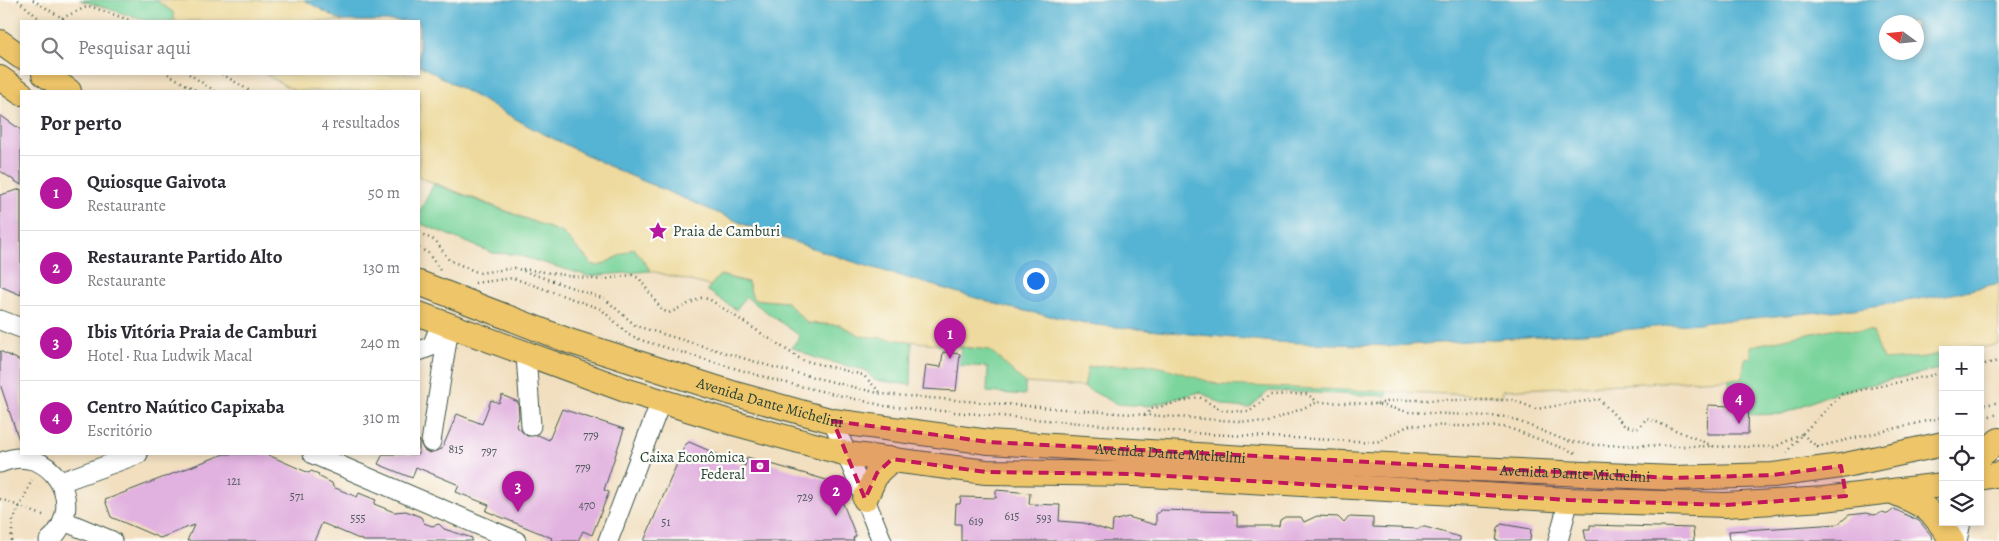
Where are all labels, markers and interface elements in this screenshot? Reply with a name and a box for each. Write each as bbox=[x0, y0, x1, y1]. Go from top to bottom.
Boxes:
north arrow bbox=[1879, 15, 1924, 60]
search box bbox=[20, 20, 420, 75]
icon: search bbox=[38, 34, 66, 62]
text: Pesquisar aqui bbox=[78, 35, 191, 61]
text: Por perto bbox=[40, 109, 122, 137]
text: 4 resultados bbox=[322, 112, 400, 134]
text: Quiosque Gaivota bbox=[87, 169, 227, 195]
text: 1 bbox=[53, 182, 59, 204]
text: 50 m bbox=[368, 182, 400, 204]
text: Restaurante bbox=[87, 195, 166, 217]
place icon: Praia de Camburi bbox=[647, 220, 669, 242]
place label: Praia de Camburi bbox=[673, 221, 780, 241]
text: Restaurante Partido Alto bbox=[87, 244, 282, 270]
text: 2 bbox=[52, 257, 60, 279]
text: 130 m bbox=[363, 257, 400, 279]
your location bbox=[1023, 268, 1049, 294]
text: Restaurante bbox=[87, 270, 166, 292]
pin: 1 bbox=[934, 318, 966, 359]
text: Ibis Vitória Praia de Camburi bbox=[87, 319, 317, 345]
text: 3 bbox=[53, 332, 59, 354]
text: 240 m bbox=[360, 332, 400, 354]
text: Hotel · Rua Ludwik Macal bbox=[87, 345, 252, 367]
map controls bbox=[1939, 346, 1984, 526]
button: + bbox=[1939, 346, 1984, 391]
street label: Avenida Dante Michelini bbox=[693, 372, 844, 432]
pin: 4 bbox=[1723, 383, 1755, 424]
button: − bbox=[1939, 391, 1984, 436]
text: Centro Naútico Capixaba bbox=[87, 394, 285, 420]
text: 4 bbox=[52, 407, 60, 429]
text: 310 m bbox=[363, 407, 400, 429]
text: Escritório bbox=[87, 420, 152, 442]
house number: 779 bbox=[583, 427, 599, 443]
button: locate bbox=[1939, 436, 1984, 481]
street label: Avenida Dante Michelini bbox=[1094, 439, 1246, 468]
house number: 815 bbox=[448, 441, 464, 457]
house number: 797 bbox=[481, 443, 498, 459]
place label: Caixa Econômica Federal bbox=[640, 447, 745, 484]
bank icon: Caixa Econômica Federal bbox=[749, 455, 771, 477]
house number: 779 bbox=[575, 459, 591, 475]
street label: Avenida Dante Michelini bbox=[1498, 460, 1651, 487]
pin: 3 bbox=[502, 471, 534, 512]
house number: 121 bbox=[227, 473, 241, 489]
pin: 2 bbox=[820, 475, 852, 516]
button: layers bbox=[1939, 481, 1984, 526]
house number: 571 bbox=[290, 488, 304, 504]
house number: 729 bbox=[797, 489, 813, 505]
house number: 470 bbox=[579, 497, 595, 513]
house number: 615 bbox=[1005, 508, 1019, 524]
house number: 555 bbox=[350, 510, 366, 526]
house number: 593 bbox=[1036, 510, 1052, 526]
house number: 619 bbox=[968, 513, 984, 529]
house number: 51 bbox=[661, 514, 671, 530]

